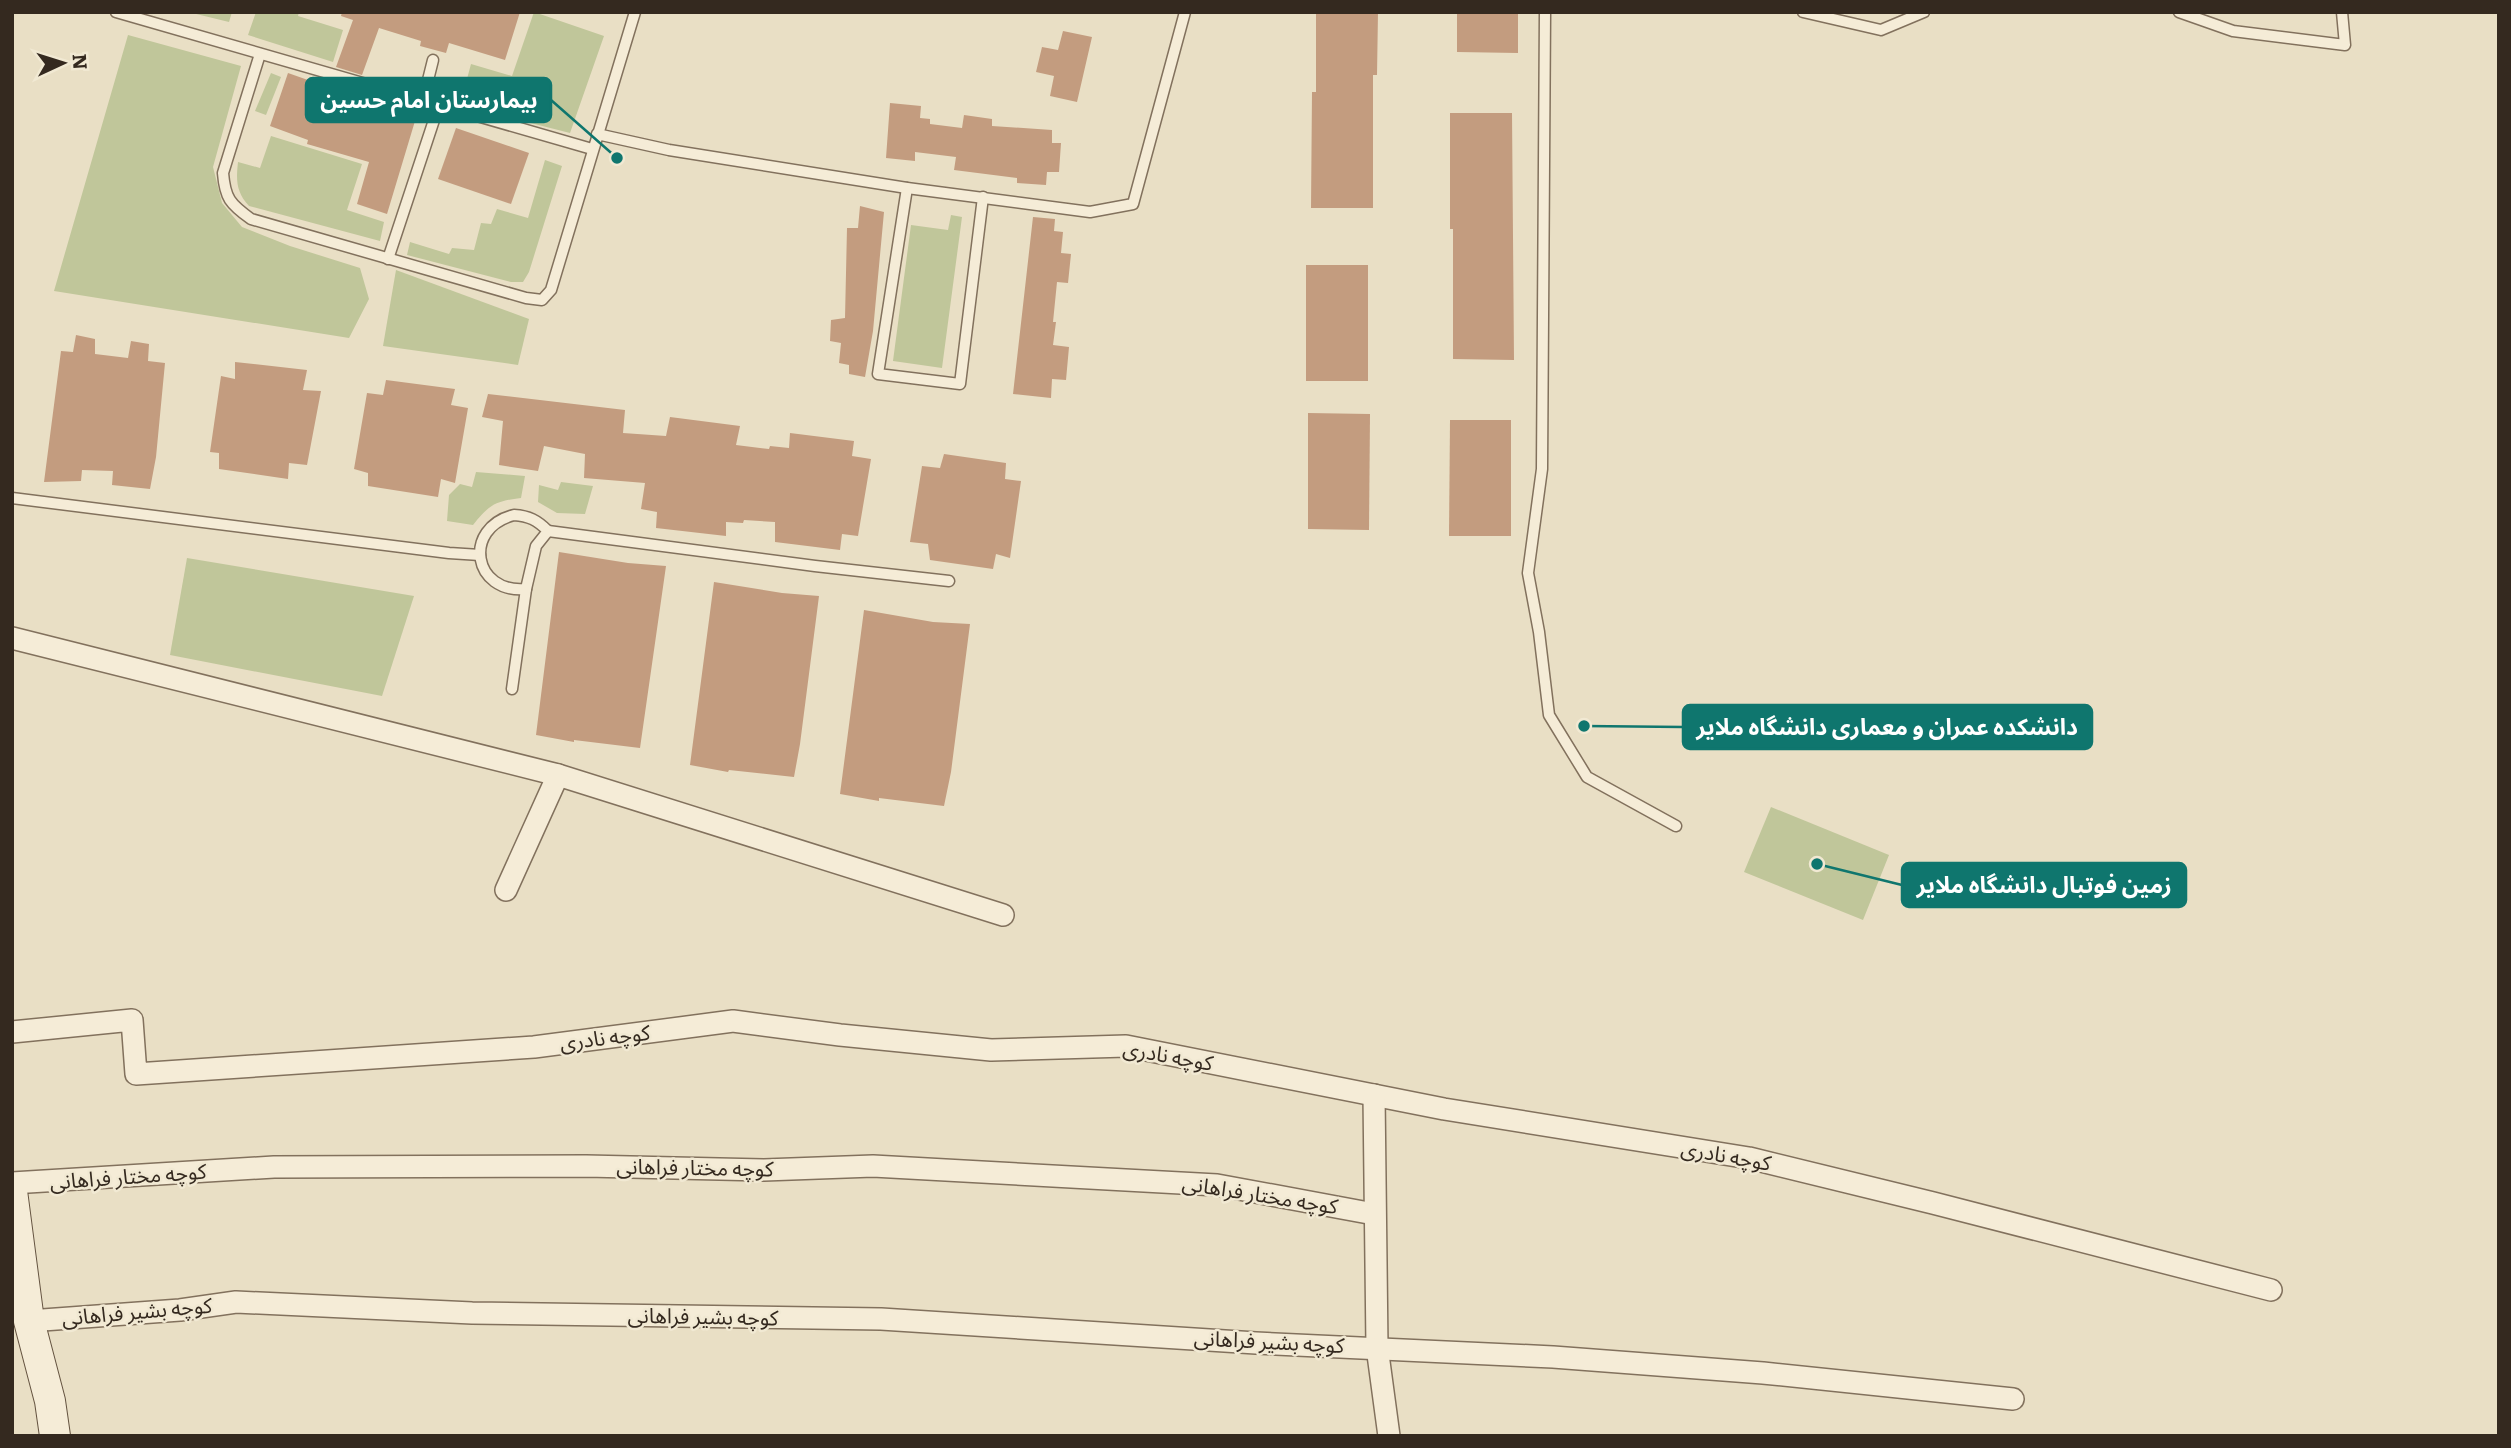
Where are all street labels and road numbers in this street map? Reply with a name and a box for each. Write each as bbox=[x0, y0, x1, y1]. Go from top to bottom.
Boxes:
street label: کوچه نادری bbox=[558, 1015, 652, 1056]
street label: کوچه نادری bbox=[1121, 1030, 1216, 1077]
street label: کوچه نادری bbox=[1679, 1130, 1774, 1177]
street label: کوچه مختار فراهانی bbox=[616, 1149, 774, 1182]
street label: کوچه مختار فراهانی bbox=[48, 1154, 208, 1196]
street label: کوچه مختار فراهانی bbox=[1180, 1165, 1341, 1220]
street label: کوچه بشیر فراهانی bbox=[60, 1287, 214, 1332]
street label: کوچه بشیر فراهانی bbox=[627, 1298, 779, 1331]
street label: کوچه بشیر فراهانی bbox=[1193, 1320, 1345, 1359]

